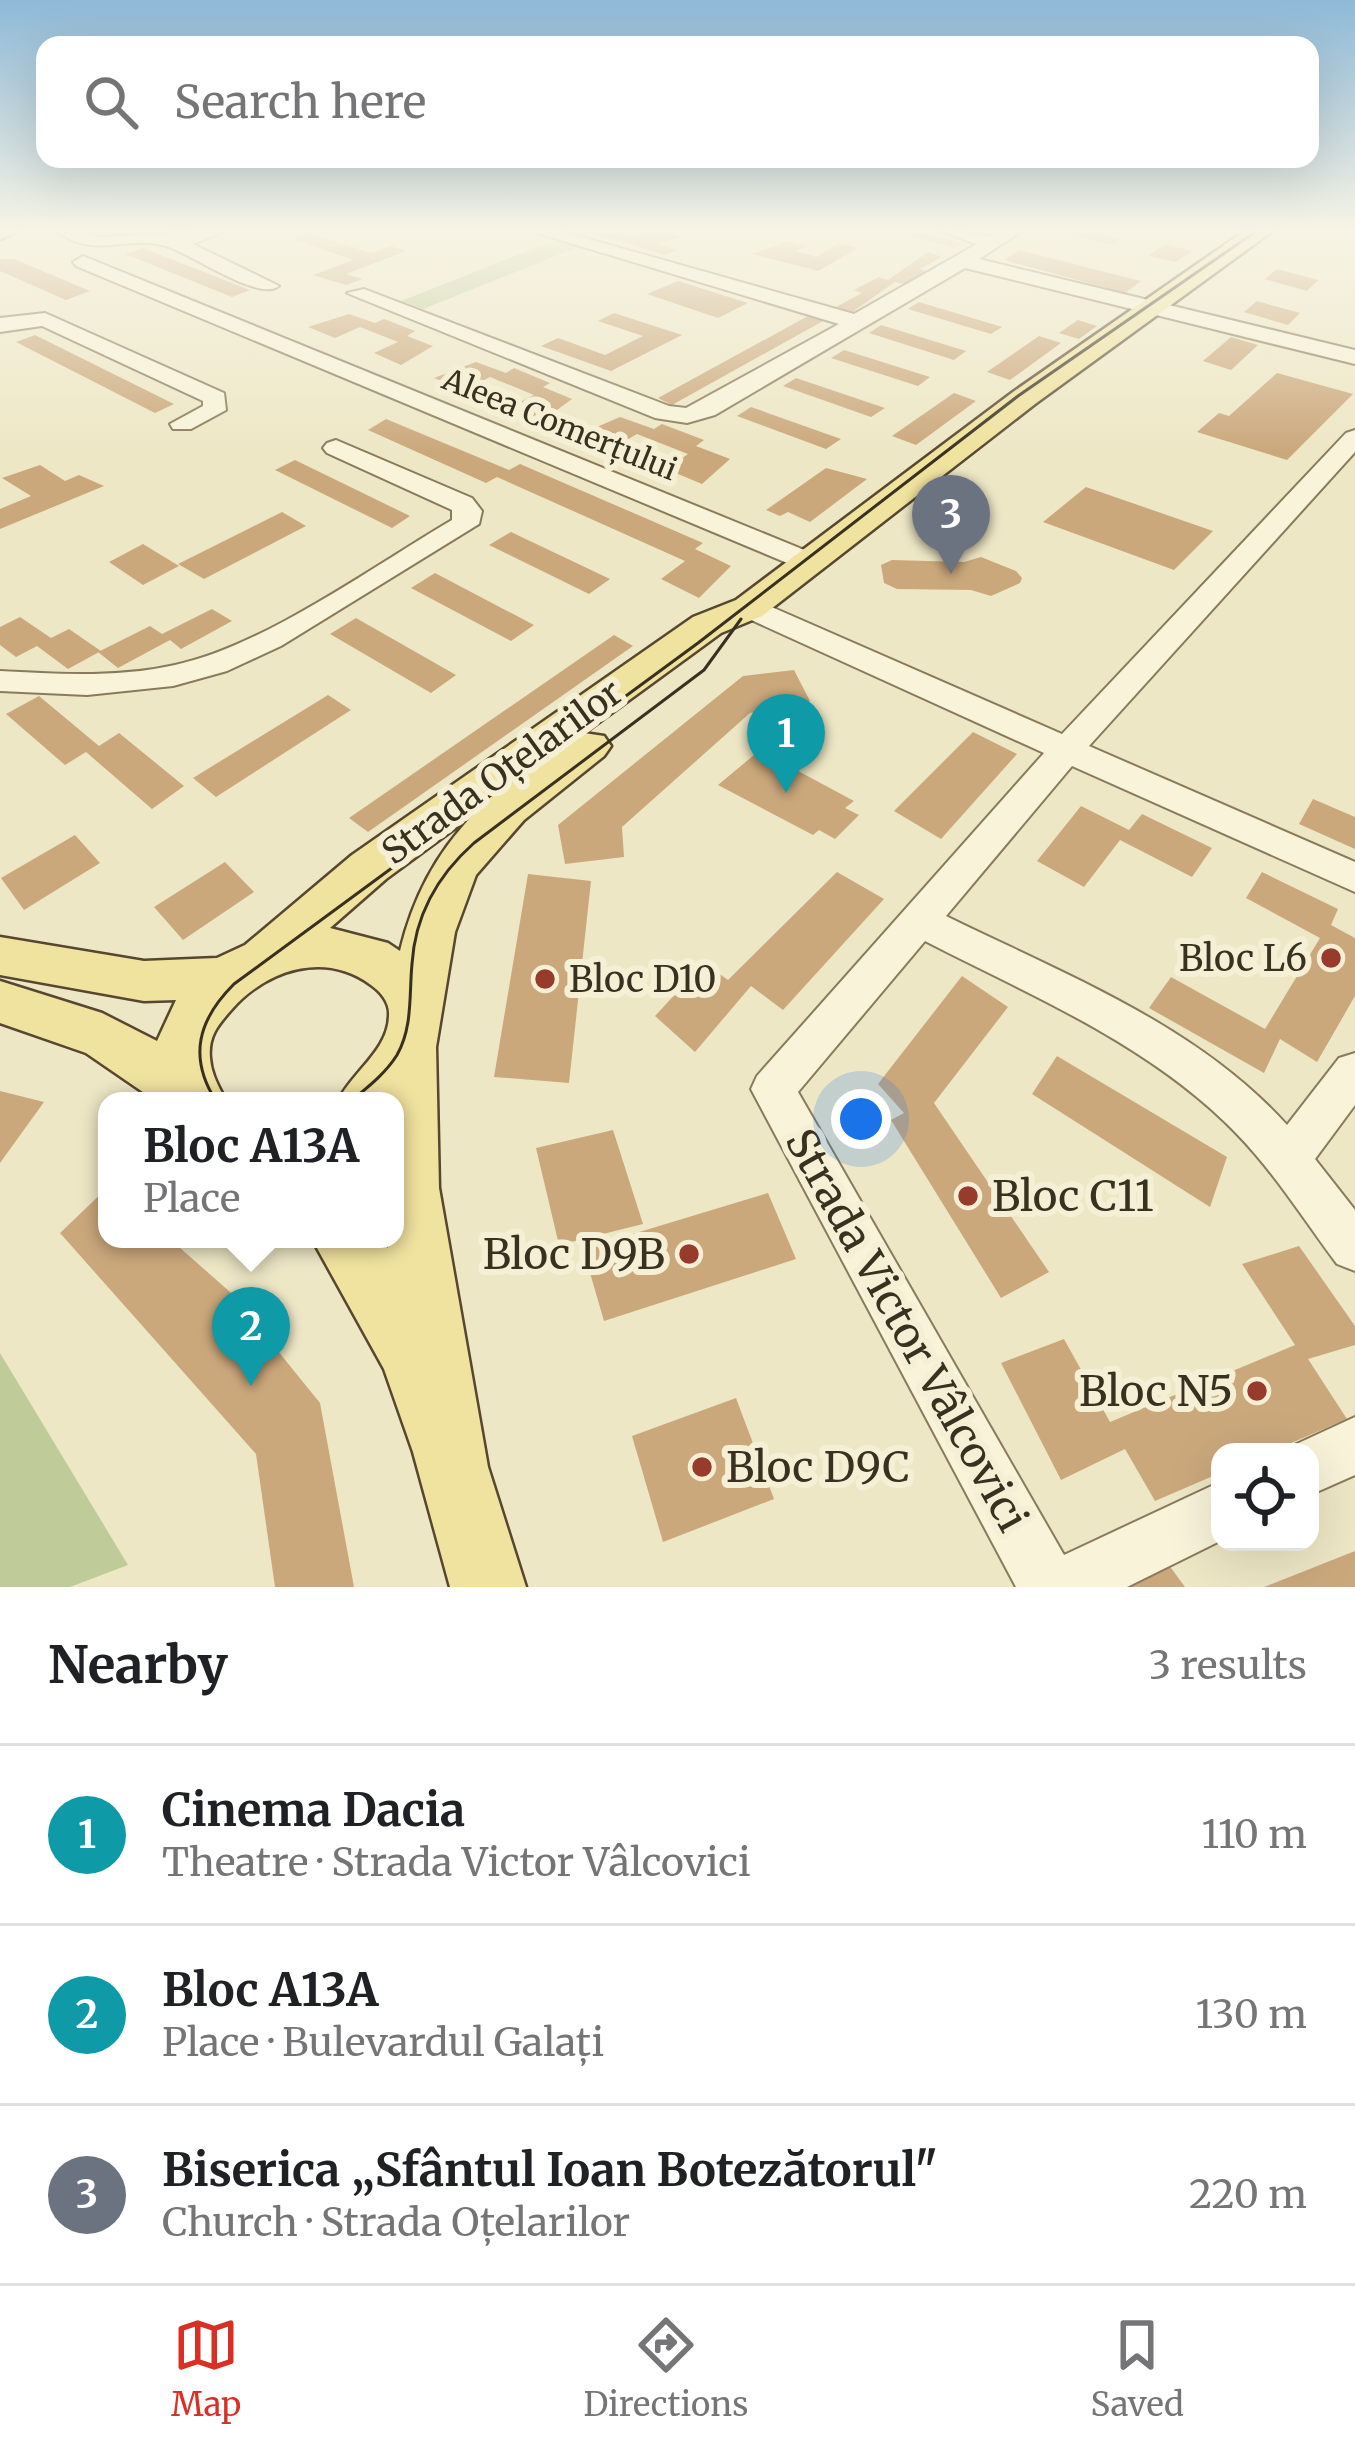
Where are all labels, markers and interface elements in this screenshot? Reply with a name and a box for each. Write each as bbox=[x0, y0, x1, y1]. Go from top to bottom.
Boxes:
search box bbox=[36, 36, 1319, 168]
icon: search bbox=[78, 69, 144, 135]
text: Search here bbox=[174, 74, 426, 130]
street label: Aleea Comerțului bbox=[436, 359, 683, 488]
pin: 3 bbox=[912, 475, 990, 574]
street label: Strada Oțelarilor bbox=[373, 670, 631, 874]
pin: 1 bbox=[747, 694, 825, 793]
place label: Bloc L6 bbox=[1179, 936, 1307, 981]
marker: Bloc L6 bbox=[1318, 945, 1344, 971]
place label: Bloc D10 bbox=[569, 957, 717, 1002]
marker: Bloc D10 bbox=[532, 966, 558, 992]
your location bbox=[831, 1089, 891, 1149]
popup bbox=[98, 1092, 404, 1248]
text: Bloc A13A bbox=[143, 1118, 359, 1174]
street label: Strada Victor Vâlcovici bbox=[775, 1120, 1039, 1540]
place label: Bloc C11 bbox=[992, 1170, 1154, 1222]
text: Place bbox=[143, 1174, 240, 1223]
marker: Bloc C11 bbox=[955, 1183, 981, 1209]
place label: Bloc D9B bbox=[483, 1228, 665, 1280]
marker: Bloc D9B bbox=[676, 1241, 702, 1267]
pin: 2 bbox=[212, 1287, 290, 1386]
place label: Bloc N5 bbox=[1079, 1365, 1233, 1417]
marker: Bloc N5 bbox=[1244, 1378, 1270, 1404]
place label: Bloc D9C bbox=[726, 1441, 910, 1493]
map controls bbox=[1211, 1443, 1319, 1551]
button: locate bbox=[1211, 1443, 1319, 1551]
marker: Bloc D9C bbox=[689, 1454, 715, 1480]
text: Nearby bbox=[48, 1633, 228, 1697]
text: 3 results bbox=[1149, 1641, 1307, 1690]
text: Cinema Dacia bbox=[162, 1782, 465, 1838]
text: 1 bbox=[78, 1810, 96, 1859]
text: 110 m bbox=[1202, 1810, 1307, 1859]
text: Theatre · Strada Victor Vâlcovici bbox=[162, 1838, 751, 1887]
text: Bloc A13A bbox=[162, 1962, 378, 2018]
text: 2 bbox=[76, 1990, 98, 2039]
text: 130 m bbox=[1195, 1990, 1307, 2039]
text: Place · Bulevardul Galați bbox=[162, 2018, 604, 2067]
text: Biserica „Sfântul Ioan Botezătorul" bbox=[162, 2142, 938, 2198]
text: 3 bbox=[76, 2170, 98, 2219]
text: 220 m bbox=[1189, 2170, 1307, 2219]
text: Church · Strada Oțelarilor bbox=[162, 2198, 630, 2247]
tab: Map bbox=[171, 2312, 241, 2425]
tab: Directions bbox=[583, 2312, 748, 2425]
tab: Saved bbox=[1090, 2312, 1184, 2425]

